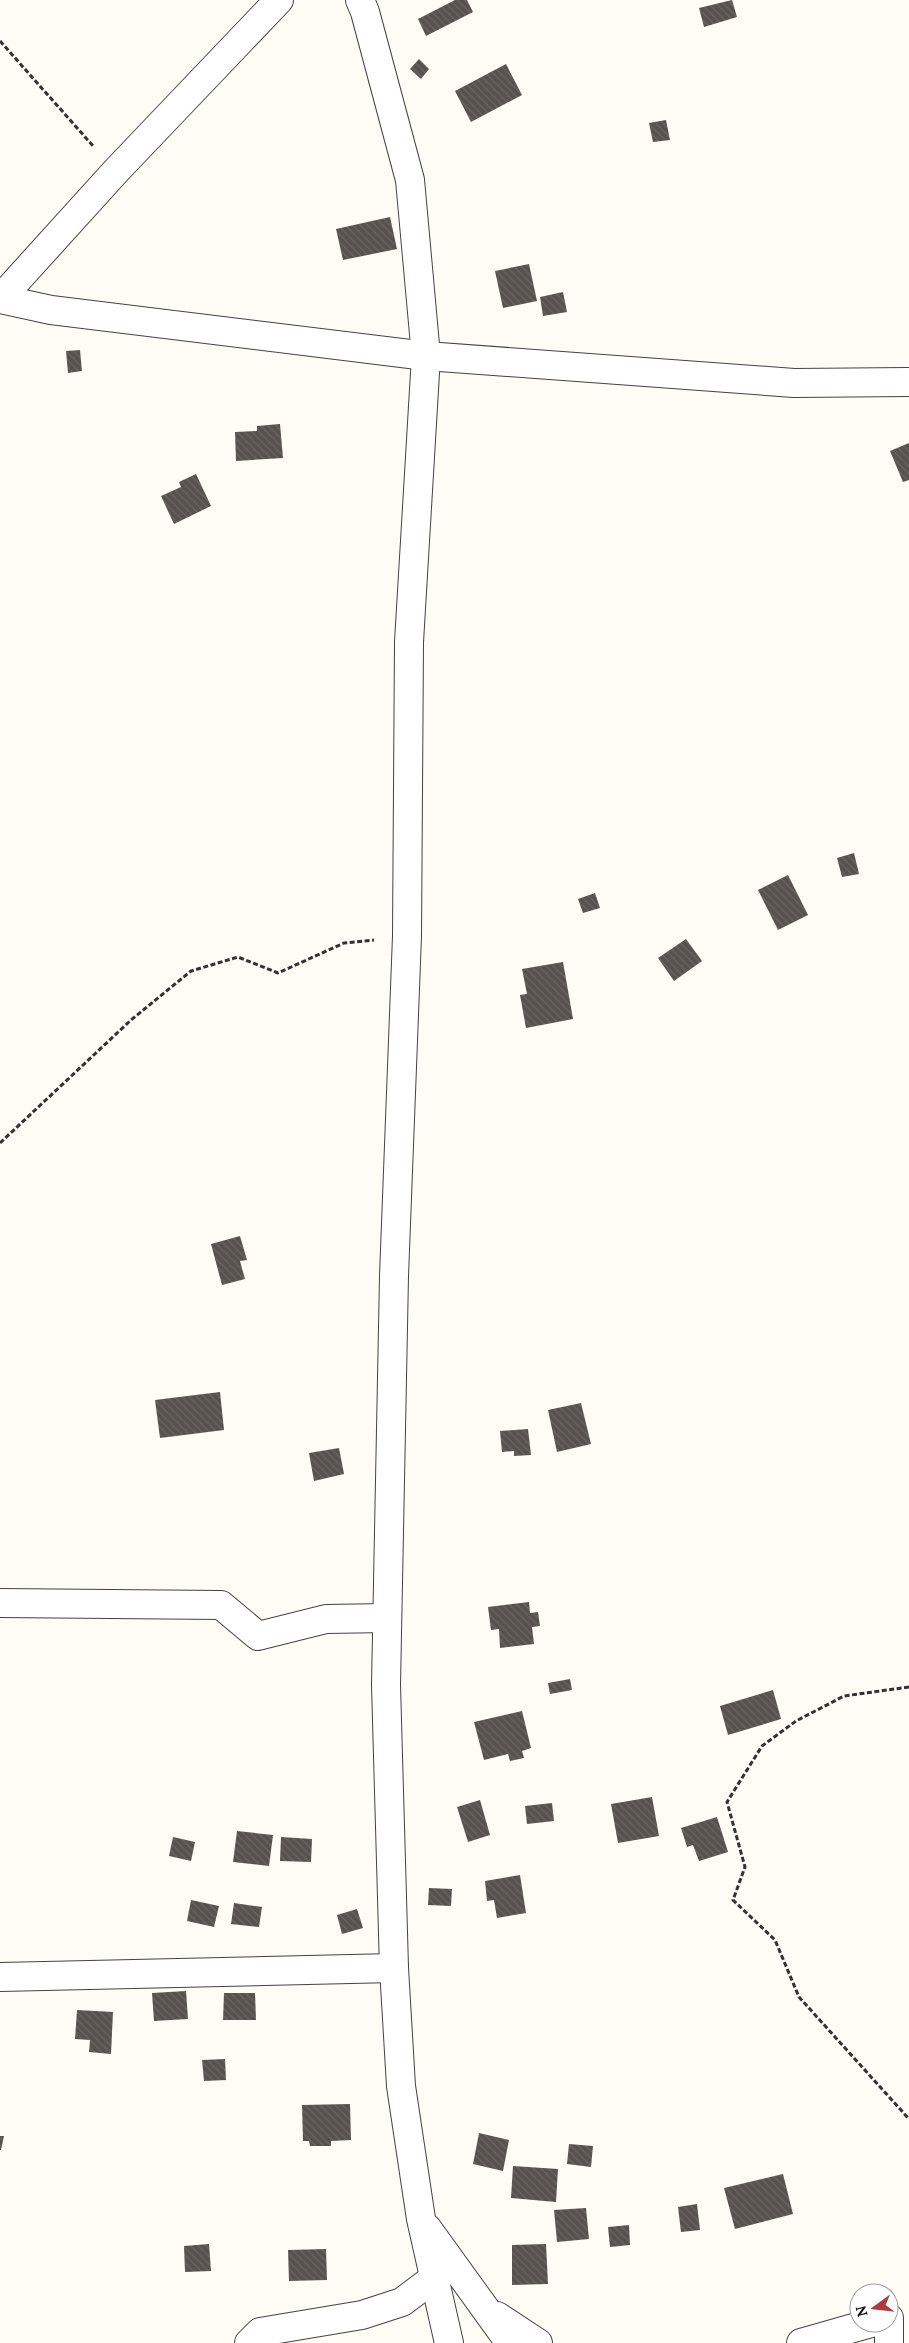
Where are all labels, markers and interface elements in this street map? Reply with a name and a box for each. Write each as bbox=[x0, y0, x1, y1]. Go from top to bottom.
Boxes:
north arrow bbox=[849, 2283, 899, 2333]
text: N bbox=[851, 2304, 872, 2319]

